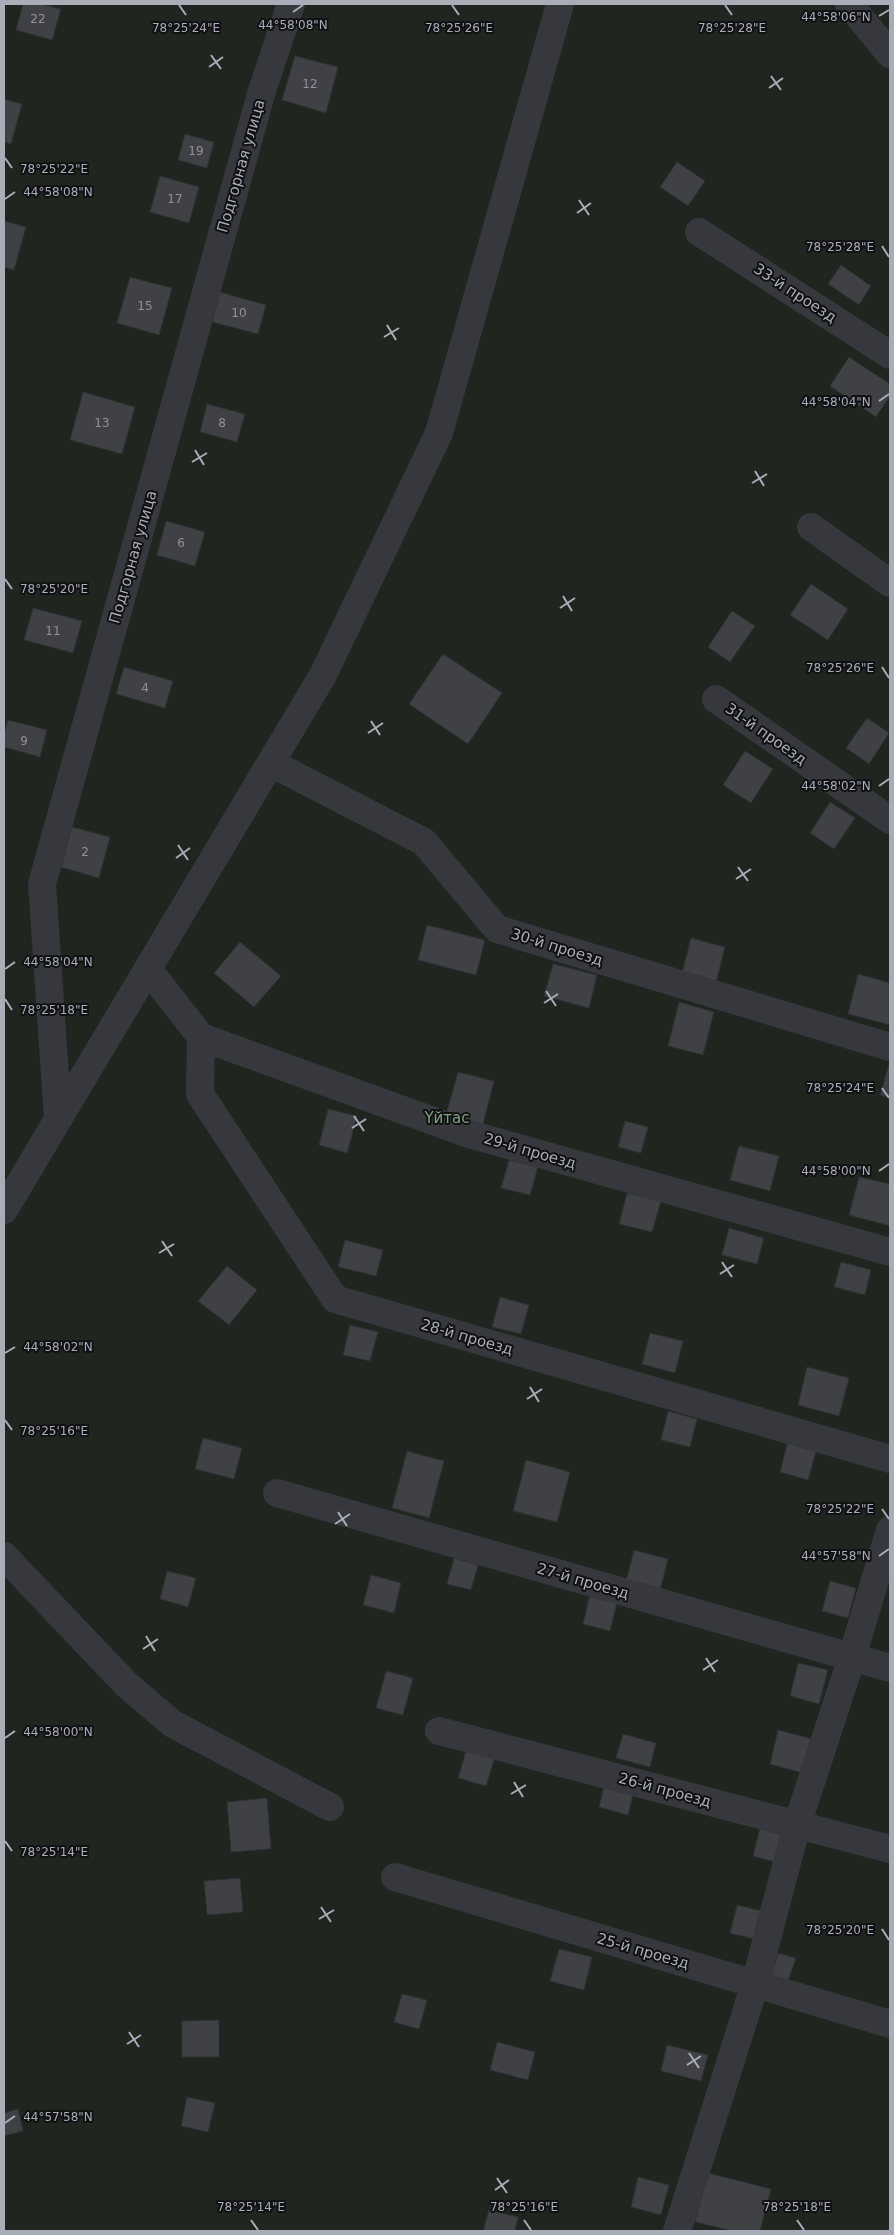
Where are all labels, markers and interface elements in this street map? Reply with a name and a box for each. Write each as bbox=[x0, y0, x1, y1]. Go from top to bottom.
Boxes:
text: 44°58'06"N bbox=[801, 10, 871, 24]
house number: 22 bbox=[30, 12, 46, 26]
text: 44°58'08"N bbox=[258, 18, 328, 32]
text: 78°25'24"E bbox=[152, 21, 220, 35]
text: 78°25'26"E bbox=[425, 21, 493, 35]
text: 78°25'28"E bbox=[698, 21, 766, 35]
house number: 12 bbox=[302, 77, 318, 91]
street label: Подгорная улица bbox=[213, 97, 269, 235]
house number: 19 bbox=[188, 144, 204, 158]
text: 78°25'22"E bbox=[20, 162, 88, 176]
text: 44°58'08"N bbox=[23, 185, 93, 199]
house number: 17 bbox=[167, 192, 183, 206]
text: 78°25'28"E bbox=[806, 240, 874, 254]
street label: 33-й проезд bbox=[750, 260, 840, 326]
house number: 15 bbox=[137, 299, 153, 313]
house number: 10 bbox=[231, 306, 247, 320]
text: 44°58'04"N bbox=[801, 395, 871, 409]
house number: 13 bbox=[94, 416, 110, 430]
house number: 8 bbox=[218, 416, 226, 430]
street label: Подгорная улица bbox=[105, 488, 161, 626]
house number: 6 bbox=[177, 536, 185, 550]
text: 78°25'20"E bbox=[20, 582, 88, 596]
house number: 11 bbox=[45, 624, 61, 638]
text: 78°25'26"E bbox=[806, 661, 874, 675]
house number: 4 bbox=[141, 681, 149, 695]
street label: 31-й проезд bbox=[722, 699, 810, 769]
house number: 9 bbox=[20, 734, 28, 748]
text: 44°58'02"N bbox=[801, 779, 871, 793]
house number: 2 bbox=[81, 845, 89, 859]
street label: 30-й проезд bbox=[509, 924, 605, 970]
text: 44°58'04"N bbox=[23, 955, 93, 969]
text: 78°25'18"E bbox=[20, 1003, 88, 1017]
text: 78°25'24"E bbox=[806, 1081, 874, 1095]
park label: Үйтас bbox=[423, 1109, 470, 1127]
street label: 29-й проезд bbox=[482, 1129, 578, 1173]
text: 44°58'00"N bbox=[801, 1164, 871, 1178]
street label: 28-й проезд bbox=[419, 1315, 515, 1359]
text: 44°58'02"N bbox=[23, 1340, 93, 1354]
text: 78°25'16"E bbox=[20, 1424, 88, 1438]
text: 78°25'22"E bbox=[806, 1502, 874, 1516]
text: 44°57'58"N bbox=[801, 1549, 871, 1563]
street label: 27-й проезд bbox=[535, 1559, 631, 1603]
text: 44°58'00"N bbox=[23, 1725, 93, 1739]
street label: 26-й проезд bbox=[617, 1769, 713, 1811]
text: 78°25'14"E bbox=[20, 1845, 88, 1859]
text: 78°25'20"E bbox=[806, 1923, 874, 1937]
street label: 25-й проезд bbox=[595, 1929, 691, 1973]
text: 44°57'58"N bbox=[23, 2110, 93, 2124]
text: 78°25'14"E bbox=[217, 2200, 285, 2214]
text: 78°25'16"E bbox=[490, 2200, 558, 2214]
text: 78°25'18"E bbox=[763, 2200, 831, 2214]

